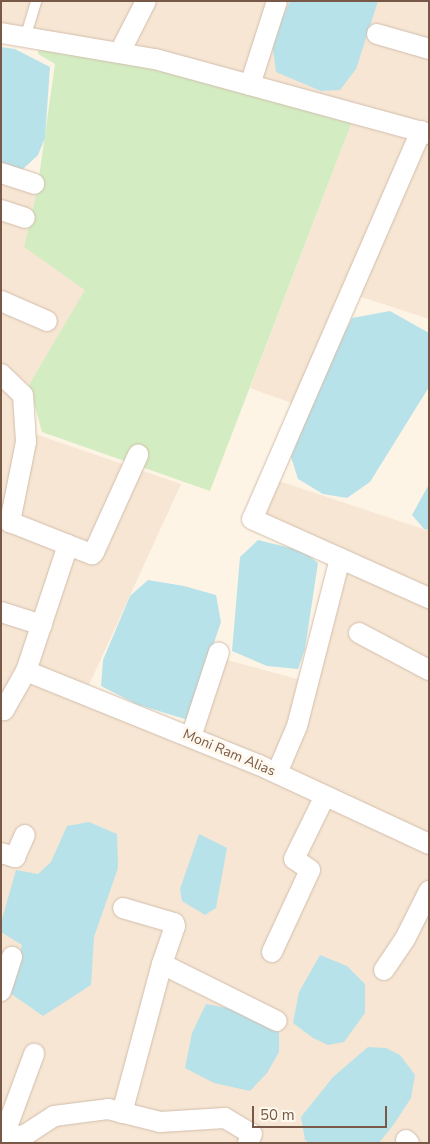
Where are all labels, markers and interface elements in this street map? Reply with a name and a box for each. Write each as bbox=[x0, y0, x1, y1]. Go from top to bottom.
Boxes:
street label: Moni Ram Alias bbox=[180, 726, 278, 780]
scale bar bbox=[255, 1096, 390, 1128]
text: 50 m bbox=[260, 1105, 295, 1125]

